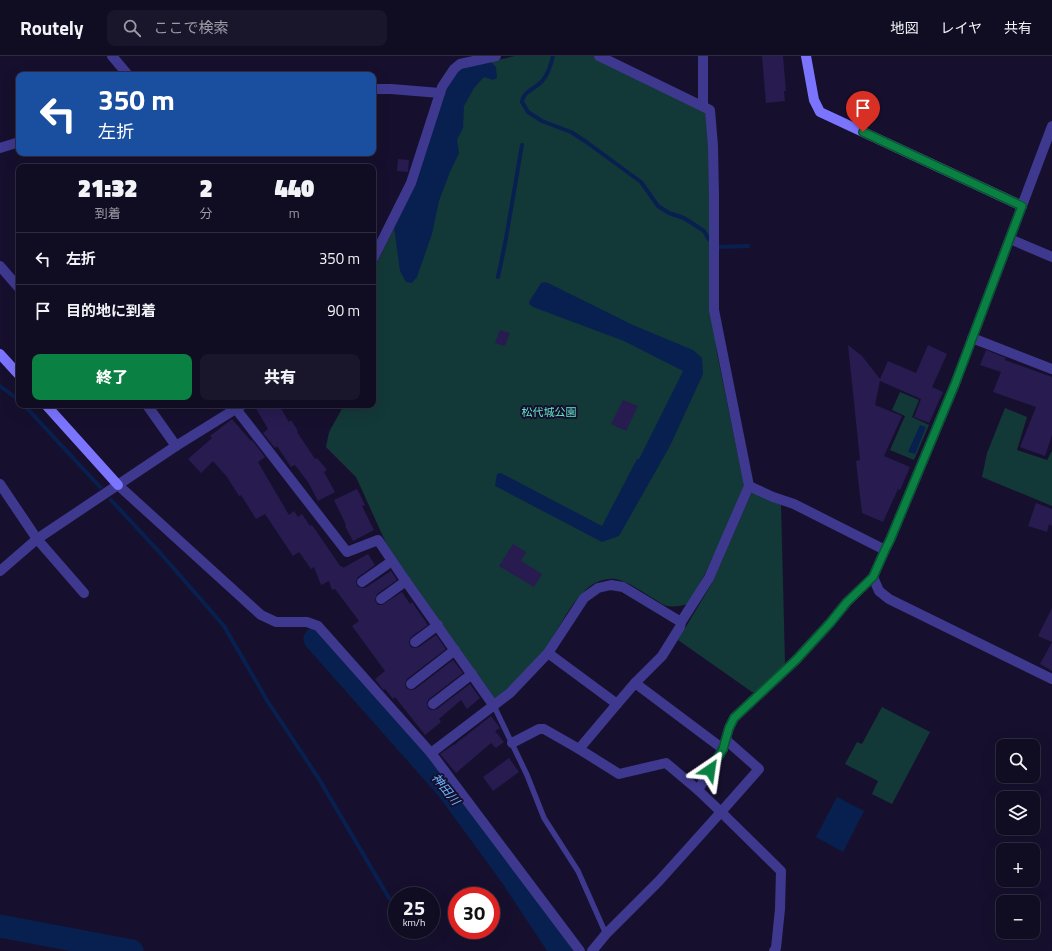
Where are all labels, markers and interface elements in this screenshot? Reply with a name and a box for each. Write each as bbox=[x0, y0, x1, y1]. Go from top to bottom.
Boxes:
search box bbox=[107, 10, 387, 46]
text: Routely bbox=[20, 13, 83, 42]
text: ここで検索 bbox=[153, 16, 229, 39]
icon: search bbox=[121, 17, 143, 39]
text: 地図 bbox=[890, 17, 918, 38]
text: レイヤ bbox=[940, 17, 982, 38]
text: 共有 bbox=[1004, 17, 1032, 38]
text: 350 m bbox=[98, 78, 175, 121]
icon: left bbox=[32, 88, 84, 140]
pin bbox=[846, 91, 880, 132]
icon: arrive bbox=[852, 97, 874, 119]
text: 左折 bbox=[98, 118, 134, 145]
text: 21:32 bbox=[78, 170, 138, 206]
text: 2 bbox=[199, 170, 213, 206]
text: 440 bbox=[275, 170, 314, 206]
text: 到着 bbox=[95, 203, 121, 223]
text: 分 bbox=[200, 203, 213, 223]
text: m bbox=[289, 203, 300, 223]
text: 左折 bbox=[66, 247, 96, 270]
text: 350 m bbox=[319, 247, 360, 270]
icon: left bbox=[32, 248, 54, 270]
text: 目的地に到着 bbox=[66, 299, 156, 322]
text: 90 m bbox=[327, 299, 360, 322]
icon: arrive bbox=[32, 300, 54, 322]
button: 終了 bbox=[32, 354, 192, 400]
button: 共有 bbox=[200, 354, 360, 400]
park label: 松代城公園 bbox=[522, 404, 577, 420]
map controls bbox=[996, 739, 1040, 939]
button: search bbox=[996, 739, 1040, 783]
position arrow bbox=[689, 749, 731, 791]
water label: 神田川 bbox=[427, 769, 466, 811]
button: layers bbox=[996, 791, 1040, 835]
button: + bbox=[996, 843, 1040, 887]
speed limit sign: 30 bbox=[448, 887, 500, 939]
text: 25 bbox=[403, 892, 425, 923]
button: − bbox=[996, 895, 1040, 939]
text: km/h bbox=[403, 915, 425, 930]

